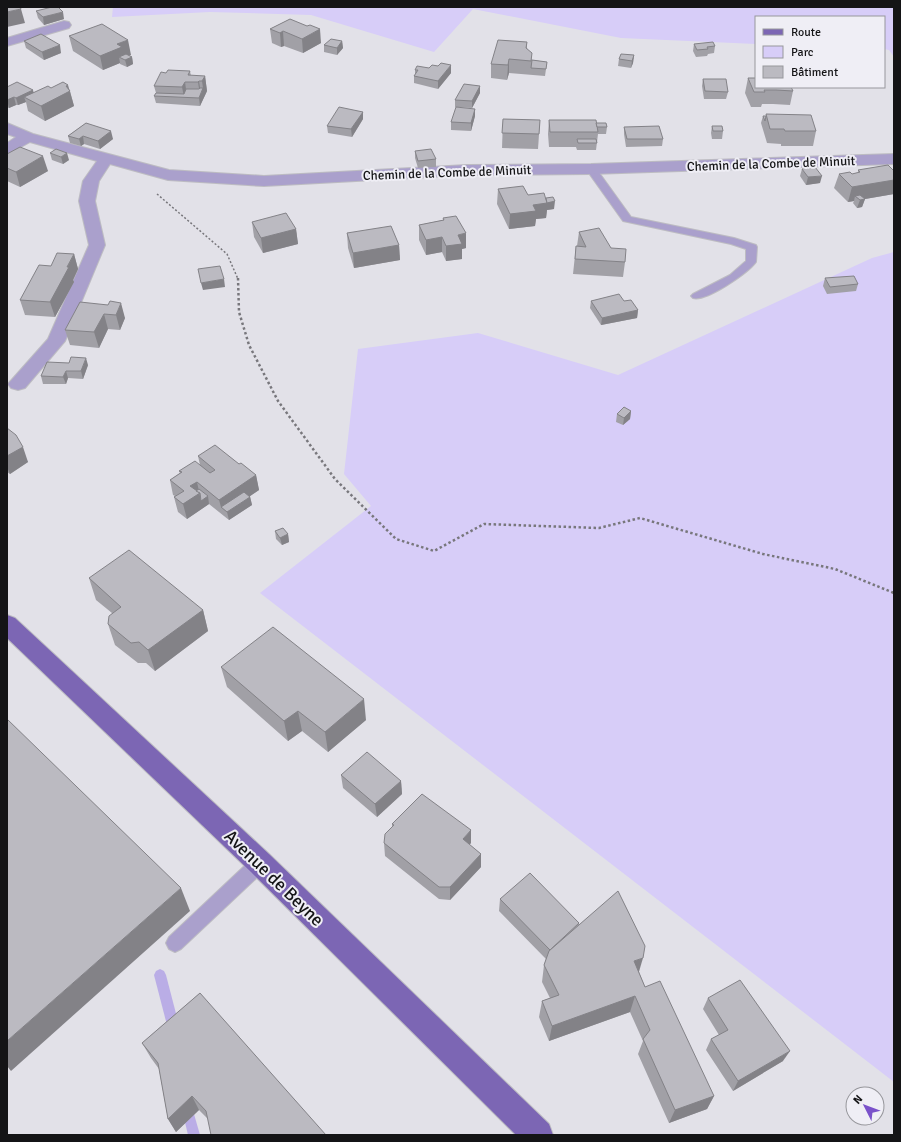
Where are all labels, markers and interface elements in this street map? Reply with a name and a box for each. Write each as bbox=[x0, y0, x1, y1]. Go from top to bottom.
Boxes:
legend bbox=[755, 16, 885, 88]
text: Route bbox=[791, 25, 821, 40]
text: Parc bbox=[791, 45, 814, 60]
text: Bâtiment bbox=[791, 65, 838, 80]
street label: Chemin de la Combe de Minuit bbox=[687, 153, 856, 175]
street label: Chemin de la Combe de Minuit bbox=[363, 162, 532, 184]
street label: Avenue de Beyne bbox=[220, 825, 328, 931]
north arrow bbox=[845, 1086, 885, 1126]
text: N bbox=[851, 1092, 865, 1107]

